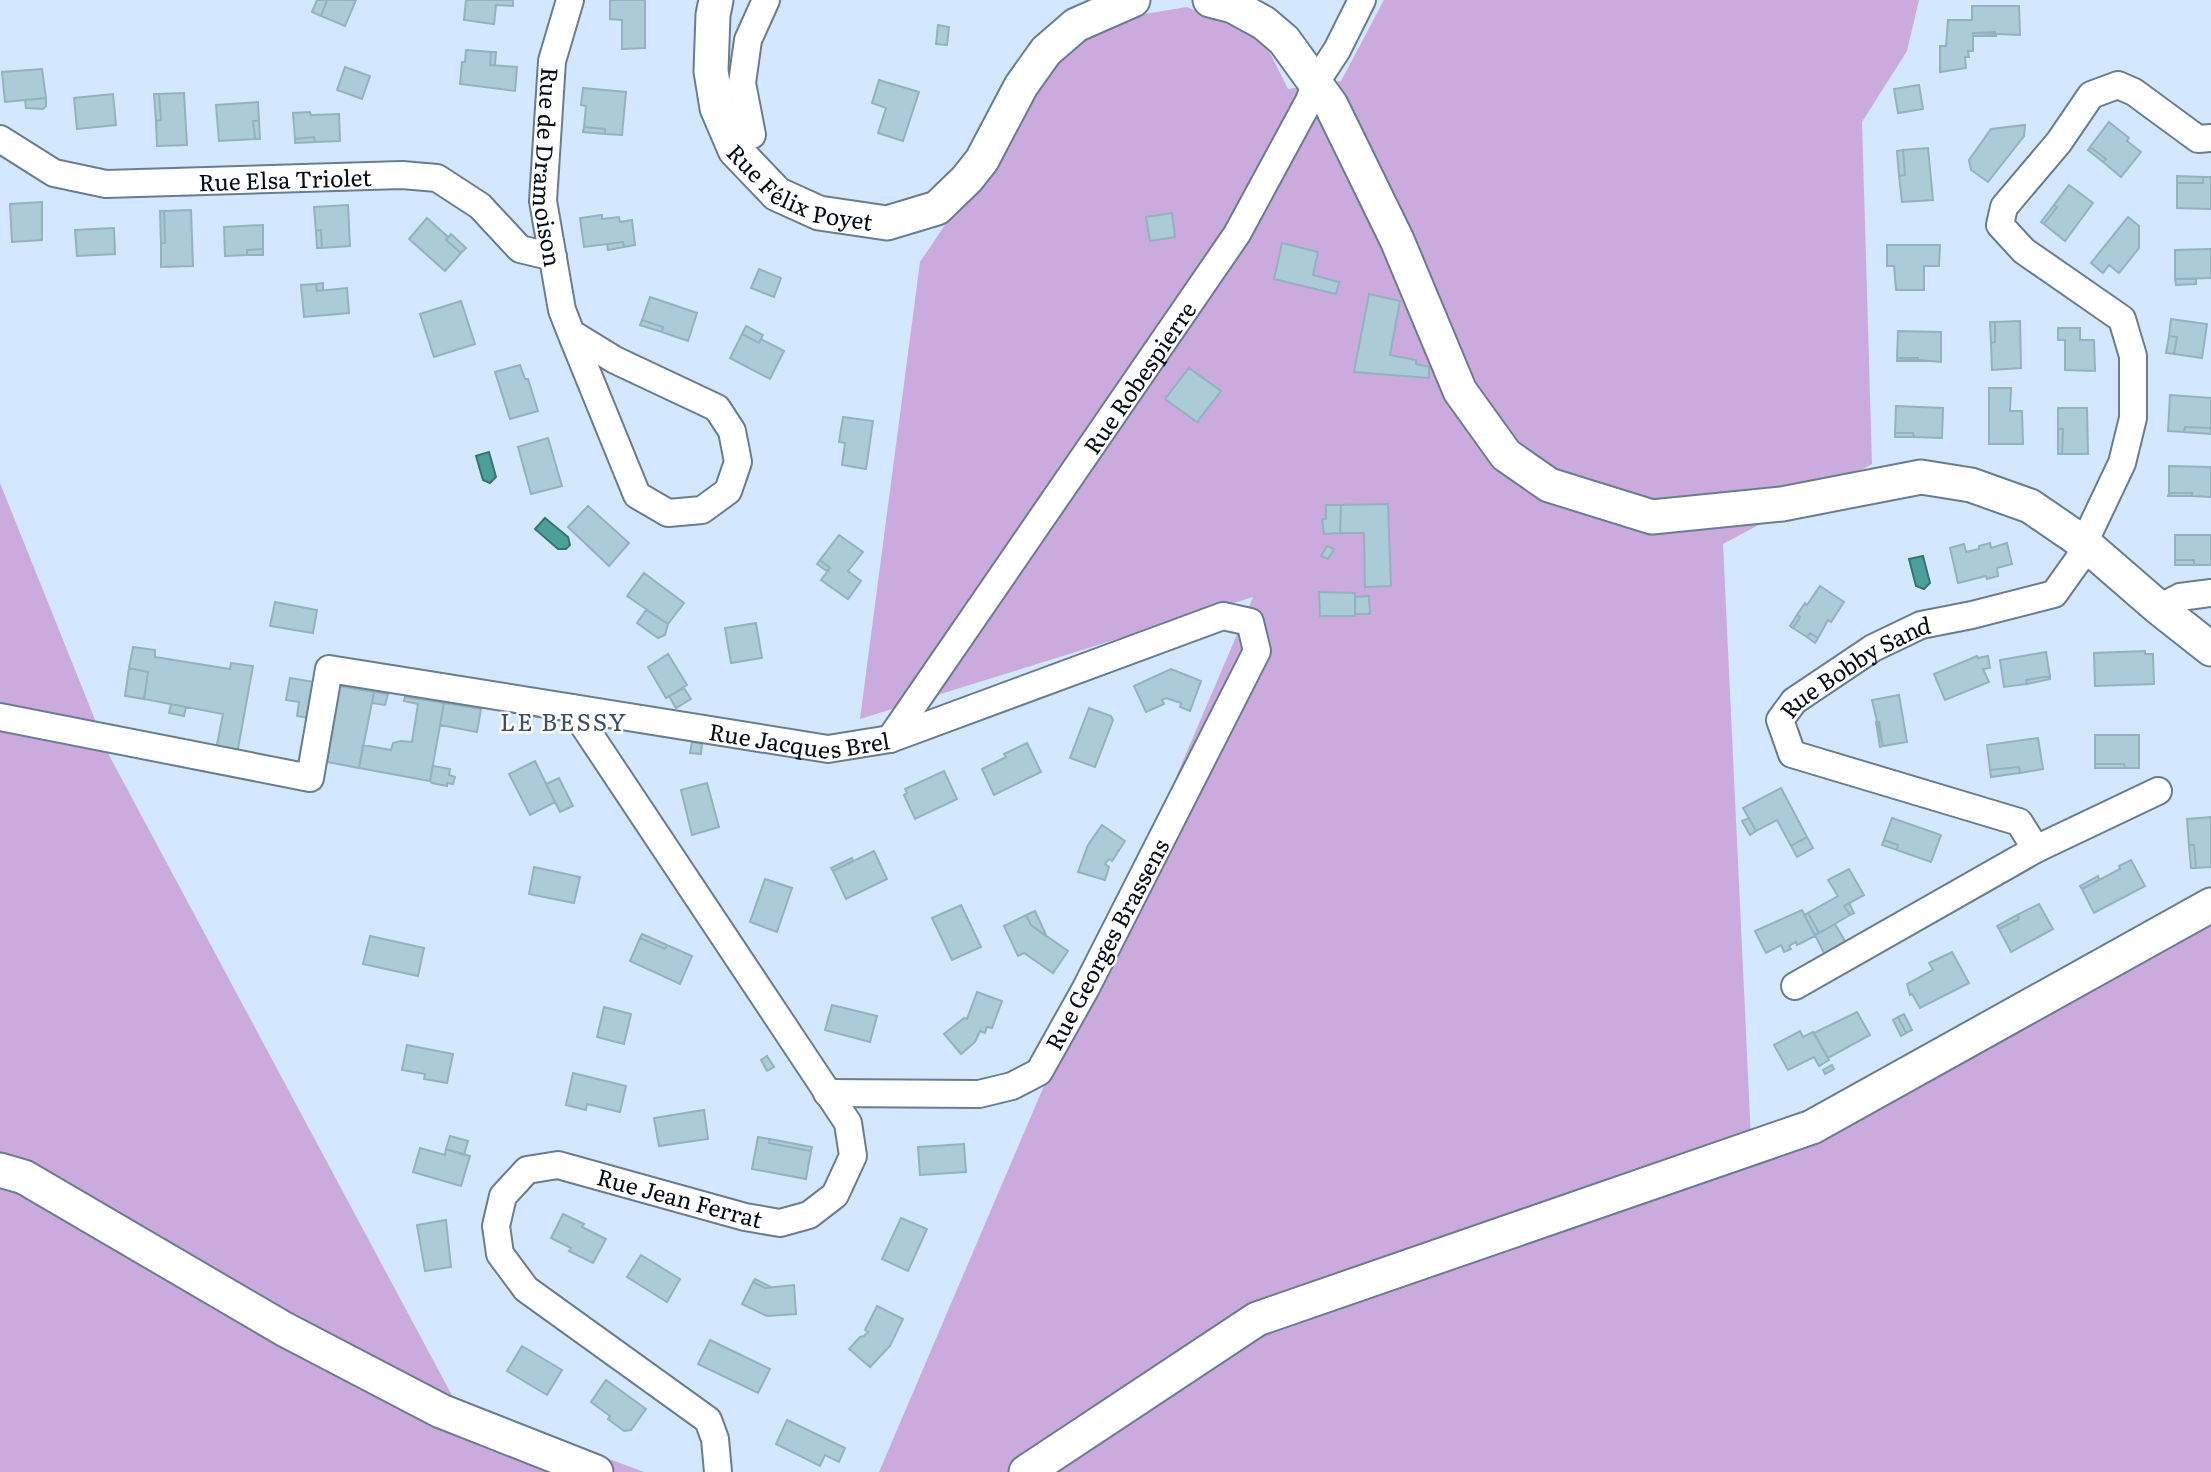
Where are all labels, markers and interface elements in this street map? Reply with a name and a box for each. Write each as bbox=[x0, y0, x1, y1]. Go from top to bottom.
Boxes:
street label: Rue de Dramoison bbox=[526, 66, 571, 269]
street label: Rue Félix Poyet bbox=[720, 135, 876, 238]
street label: Rue Elsa Triolet bbox=[198, 159, 373, 198]
street label: Rue Robespierre bbox=[1074, 294, 1203, 460]
street label: Rue Bobby Sand bbox=[1770, 607, 1933, 725]
district label: LE BESSY bbox=[500, 703, 628, 738]
street label: Rue Jacques Brel bbox=[707, 713, 892, 766]
street label: Rue Georges Brassens bbox=[1036, 832, 1176, 1056]
street label: Rue Jean Ferrat bbox=[593, 1159, 767, 1236]

